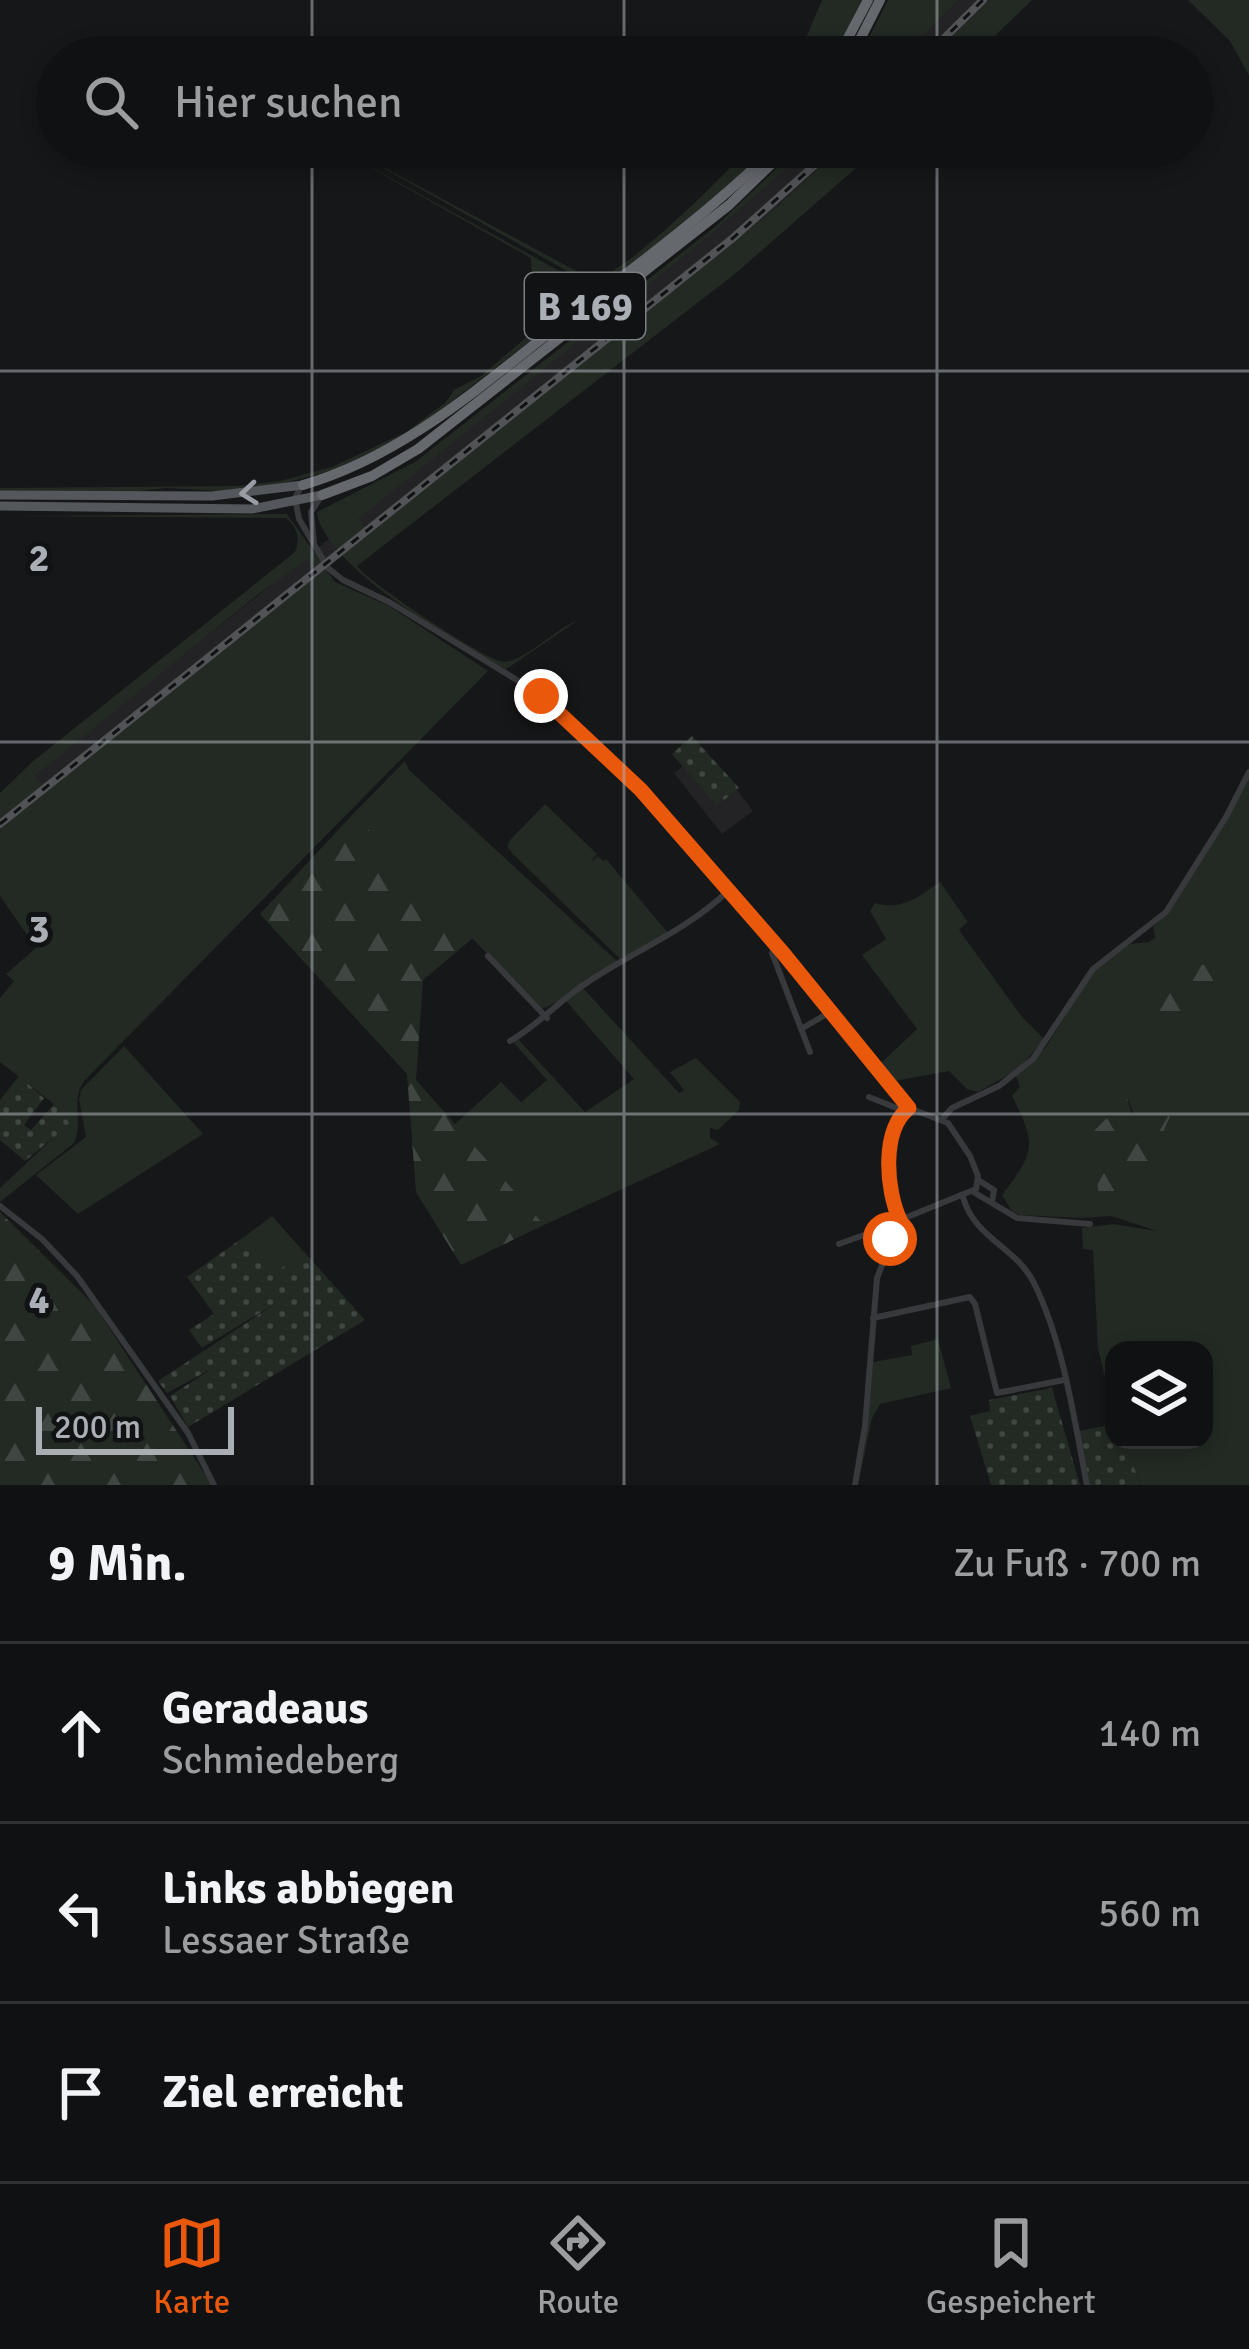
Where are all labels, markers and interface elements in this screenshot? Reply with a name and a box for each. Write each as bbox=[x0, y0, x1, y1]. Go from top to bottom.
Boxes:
search box bbox=[36, 36, 1213, 168]
icon: search bbox=[78, 69, 144, 135]
text: Hier suchen bbox=[174, 75, 403, 130]
road number: B 169 bbox=[525, 273, 645, 339]
one-way arrow bbox=[239, 480, 258, 505]
text: 2 bbox=[28, 534, 50, 582]
route end bbox=[514, 669, 568, 723]
text: 3 bbox=[28, 905, 50, 953]
route start bbox=[863, 1212, 917, 1266]
text: 4 bbox=[28, 1276, 50, 1324]
map controls bbox=[1105, 1341, 1213, 1449]
button: layers bbox=[1105, 1341, 1213, 1449]
scale bar bbox=[36, 1401, 234, 1454]
text: 200 m bbox=[54, 1407, 141, 1448]
text: 9 Min. bbox=[48, 1532, 187, 1595]
text: Zu Fuß · 700 m bbox=[953, 1539, 1201, 1587]
text: Geradeaus bbox=[162, 1681, 368, 1736]
icon: ahead bbox=[48, 1700, 114, 1766]
text: 140 m bbox=[1098, 1709, 1201, 1757]
text: Schmiedeberg bbox=[162, 1736, 399, 1784]
text: Links abbiegen bbox=[162, 1861, 454, 1916]
icon: left bbox=[48, 1880, 114, 1946]
text: 560 m bbox=[1098, 1889, 1201, 1937]
text: Lessaer Straße bbox=[162, 1916, 410, 1964]
icon: arrive bbox=[48, 2060, 114, 2126]
text: Ziel erreicht bbox=[162, 2065, 404, 2120]
tab: Karte bbox=[153, 2210, 230, 2323]
tab: Route bbox=[537, 2210, 619, 2323]
tab: Gespeichert bbox=[926, 2210, 1096, 2323]

